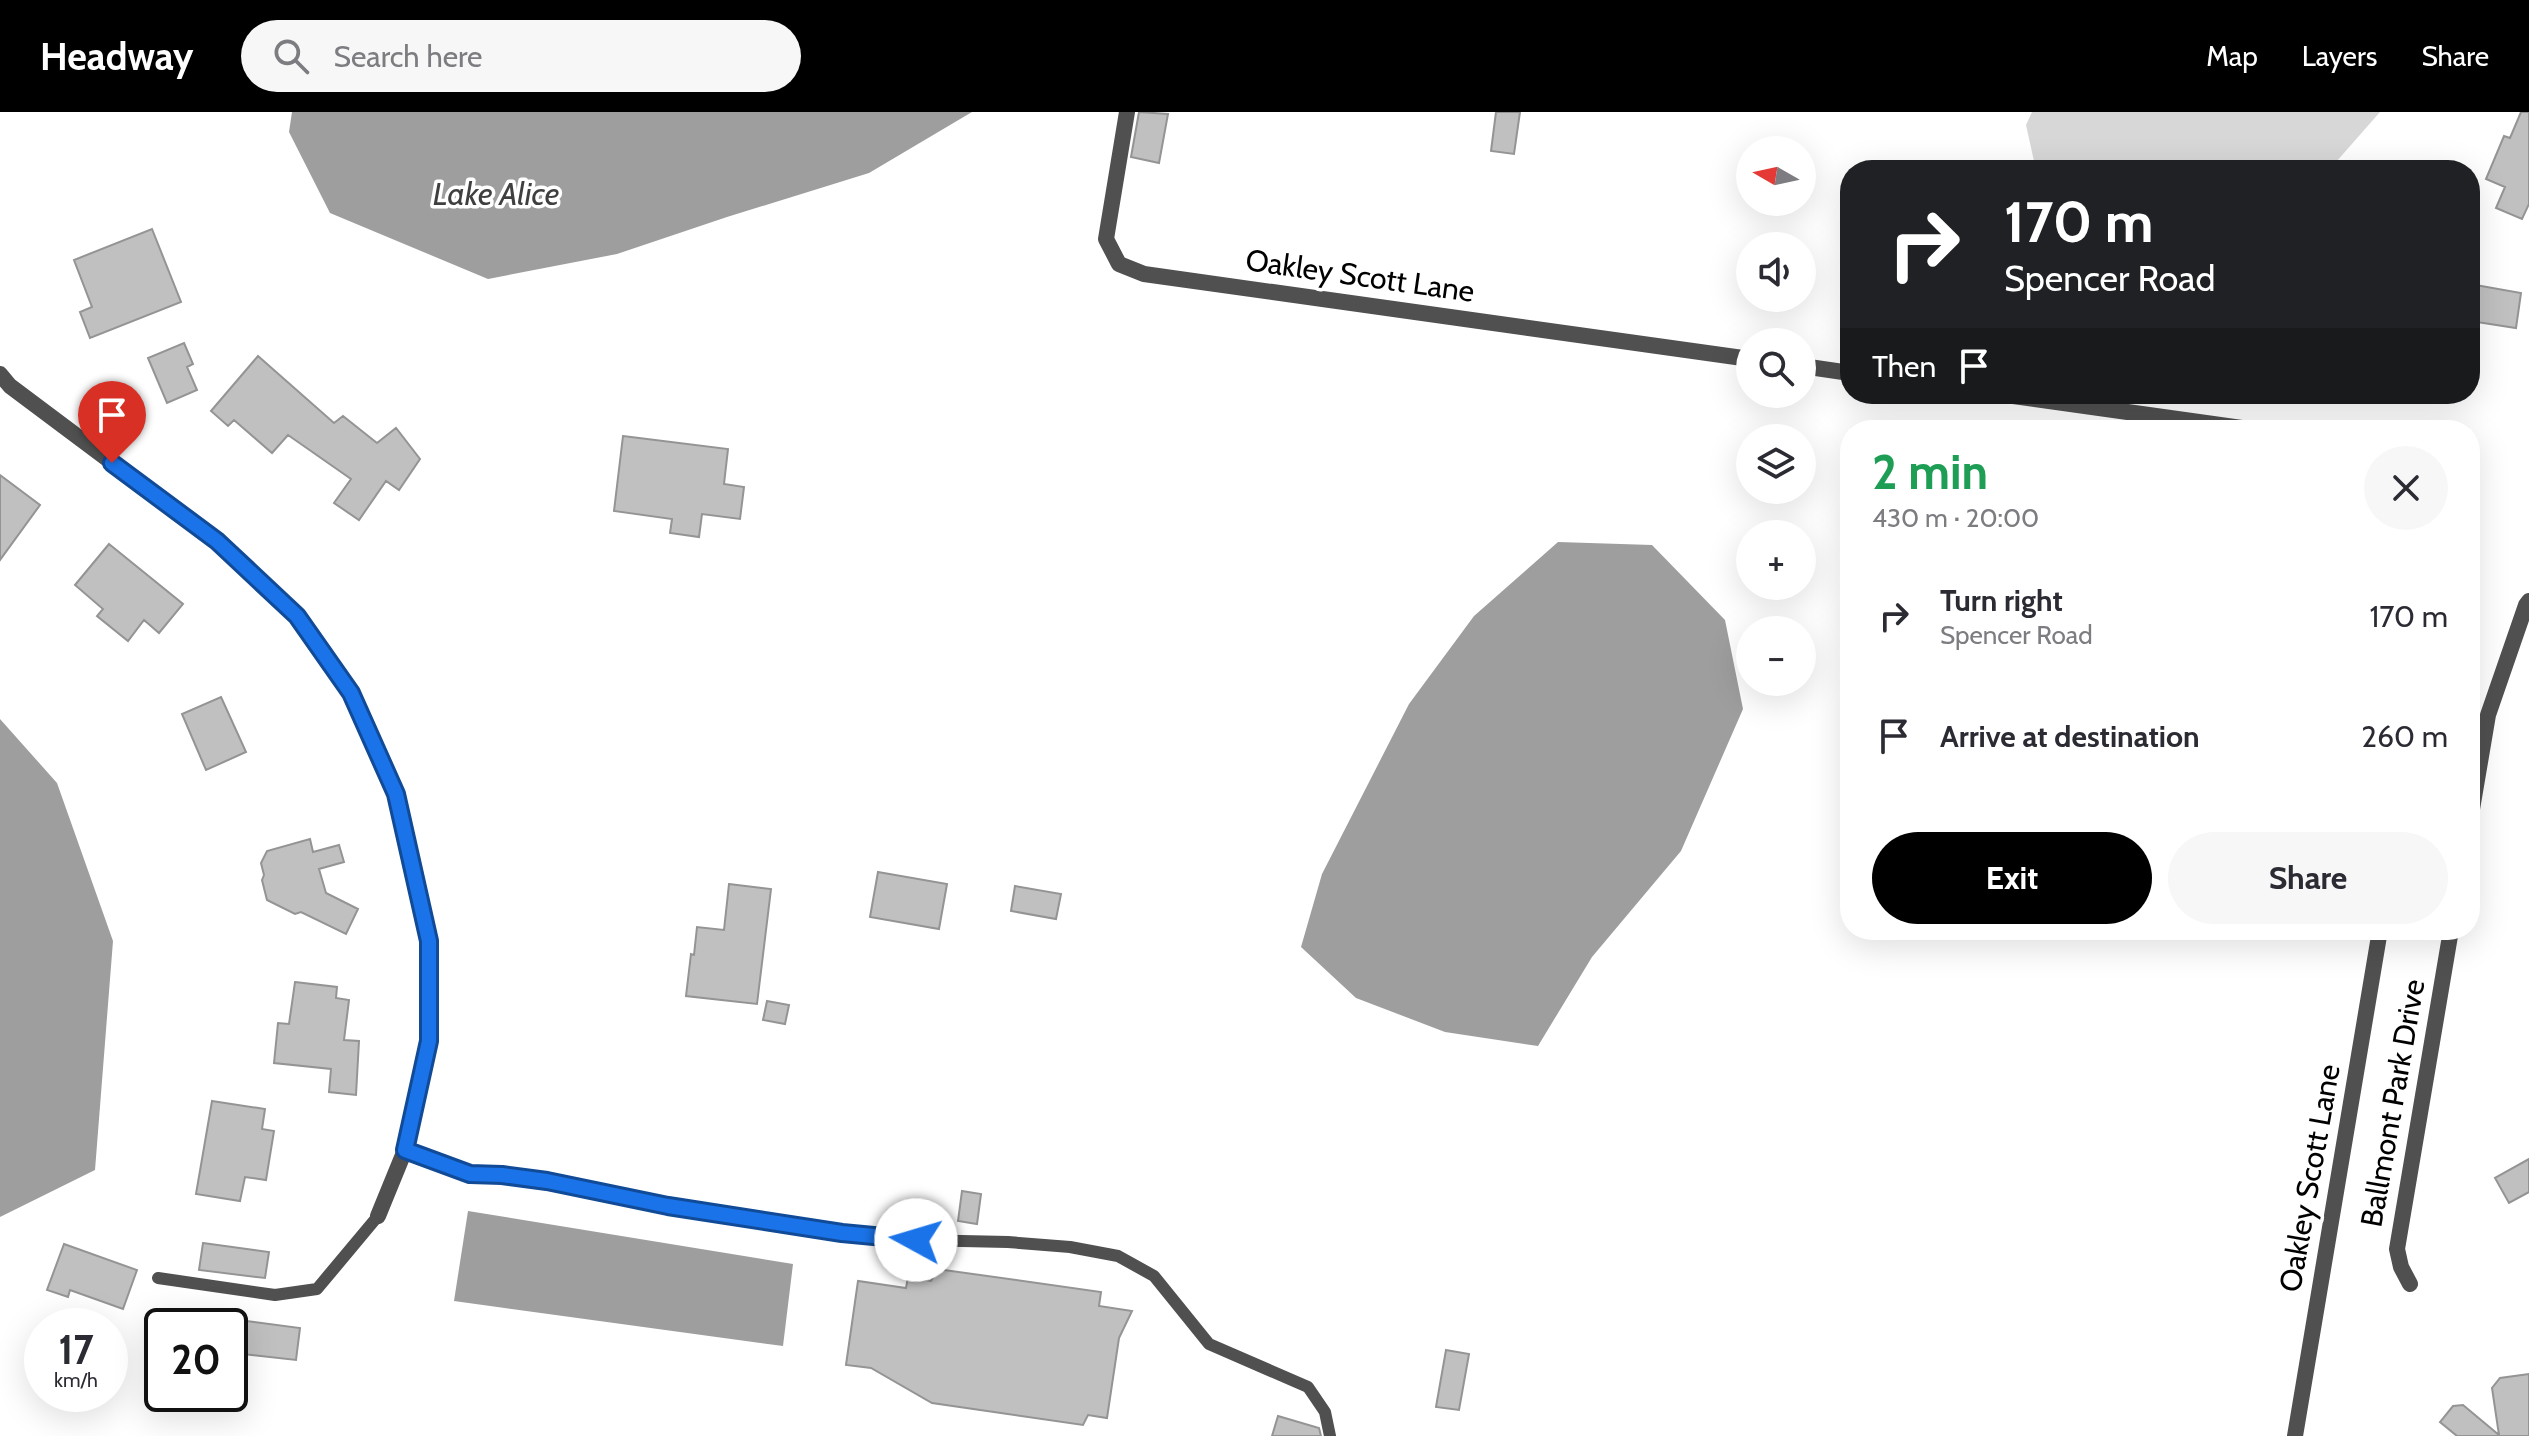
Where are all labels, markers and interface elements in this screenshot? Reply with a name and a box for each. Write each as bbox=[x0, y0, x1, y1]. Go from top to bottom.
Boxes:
search box bbox=[241, 20, 801, 92]
text: Headway bbox=[40, 33, 193, 80]
icon: search bbox=[269, 34, 313, 78]
text: Search here bbox=[333, 38, 482, 75]
text: Map bbox=[2206, 39, 2258, 73]
text: Layers bbox=[2302, 39, 2377, 73]
text: Share bbox=[2421, 39, 2489, 73]
north arrow bbox=[1736, 136, 1816, 216]
map controls bbox=[1736, 136, 1816, 696]
water label: Lake Alice bbox=[433, 174, 559, 213]
text: 170 m bbox=[2004, 188, 2154, 256]
icon: right bbox=[1872, 192, 1976, 296]
button: sound bbox=[1736, 232, 1816, 312]
street label: Oakley Scott Lane bbox=[1243, 241, 1477, 310]
text: Spencer Road bbox=[2004, 256, 2216, 300]
button: search bbox=[1736, 328, 1816, 408]
icon: arrive bbox=[1952, 344, 1996, 388]
text: Then bbox=[1872, 348, 1936, 385]
pin bbox=[78, 381, 146, 463]
icon: arrive bbox=[90, 393, 134, 437]
button: layers bbox=[1736, 424, 1816, 504]
text: 2 min bbox=[1872, 443, 1988, 501]
button: close bbox=[2364, 446, 2448, 530]
text: 430 m · 20:00 bbox=[1872, 502, 2039, 534]
button: + bbox=[1736, 520, 1816, 600]
text: Turn right bbox=[1940, 582, 2063, 619]
icon: right bbox=[1872, 594, 1916, 638]
text: 170 m bbox=[2369, 598, 2448, 635]
button: − bbox=[1736, 616, 1816, 696]
text: Spencer Road bbox=[1940, 619, 2093, 651]
icon: arrive bbox=[1872, 714, 1916, 758]
text: Arrive at destination bbox=[1940, 718, 2200, 755]
text: 260 m bbox=[2361, 718, 2448, 755]
button: Exit bbox=[1872, 832, 2152, 924]
button: Share bbox=[2168, 832, 2448, 924]
street label: Ballmont Park Drive bbox=[2353, 976, 2433, 1230]
street label: Oakley Scott Lane bbox=[2271, 1061, 2348, 1295]
position arrow bbox=[874, 1198, 958, 1282]
speed limit sign: 20 bbox=[144, 1308, 248, 1412]
text: 17 bbox=[58, 1325, 94, 1374]
text: km/h bbox=[54, 1368, 98, 1392]

